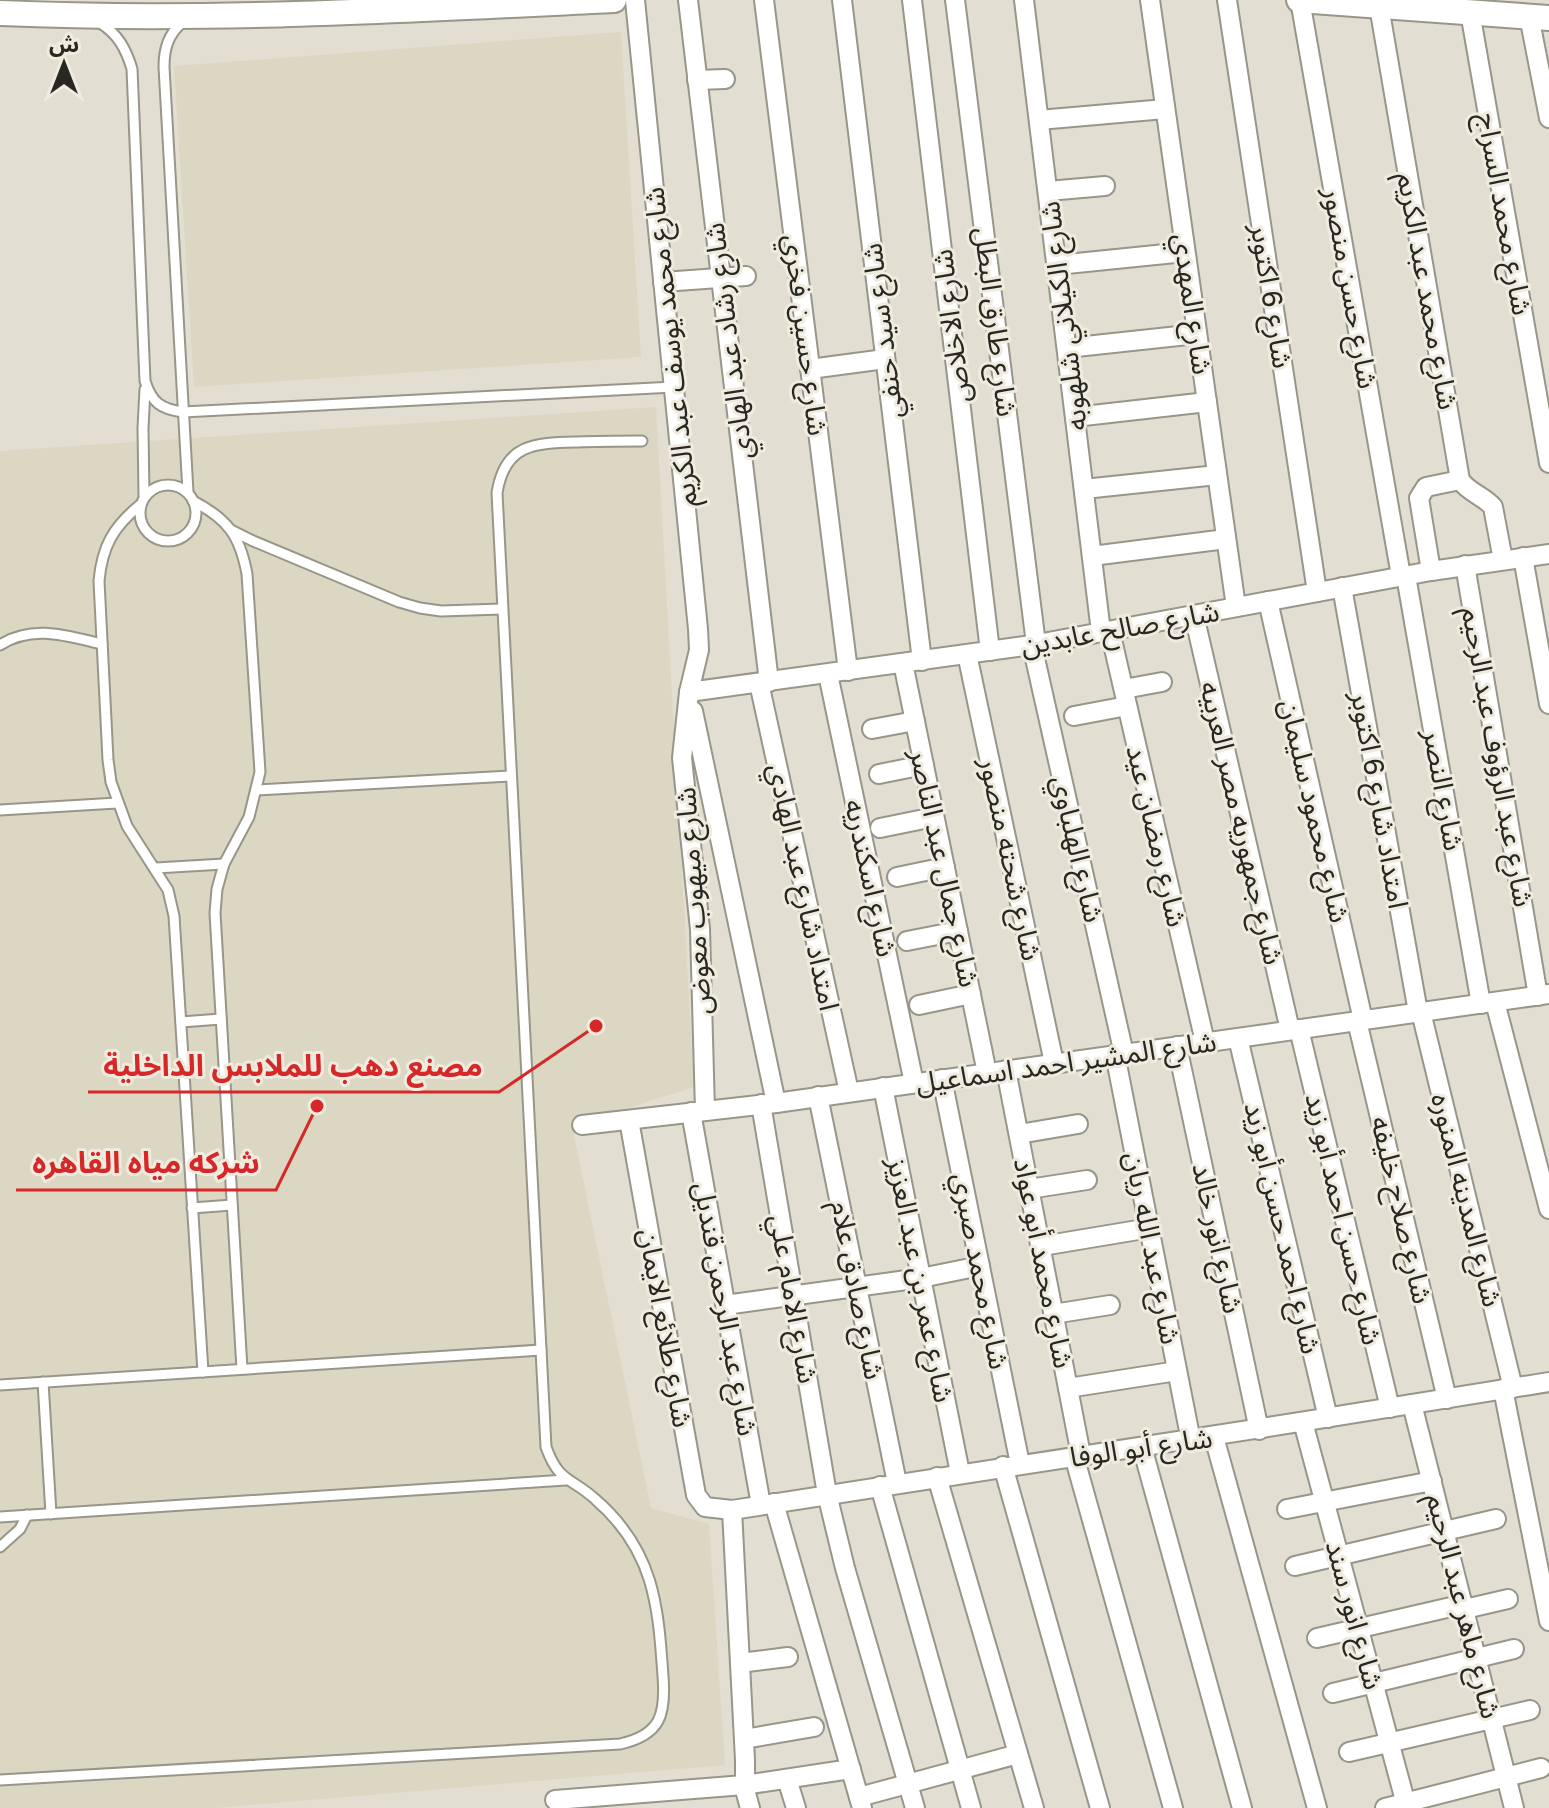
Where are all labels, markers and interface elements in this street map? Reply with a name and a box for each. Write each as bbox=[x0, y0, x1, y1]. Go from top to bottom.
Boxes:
north arrow bbox=[24, 24, 104, 104]
text: ش bbox=[49, 30, 79, 57]
street label: شارع محمد السراج bbox=[1467, 110, 1540, 319]
street label: شارع محمد عبد الكريم bbox=[1385, 170, 1466, 413]
street label: شارع حسن منصور bbox=[1312, 184, 1385, 392]
street label: شارع محمد يوسف عبد الكريم bbox=[636, 185, 709, 509]
street label: شارع الكيلاني شلهوبه bbox=[1032, 199, 1098, 433]
street label: شارع رشاد عبد الهادي bbox=[697, 220, 764, 461]
street label: شارع 6 اكتوبر bbox=[1240, 220, 1300, 371]
street label: شارع طارق البطل bbox=[964, 225, 1024, 419]
street label: شارع المهدي bbox=[1162, 231, 1220, 377]
street label: شارع حسين فخري bbox=[772, 232, 835, 438]
street label: شارع سيد حنفي bbox=[854, 241, 914, 421]
street label: شارع الاخلاص bbox=[925, 247, 981, 405]
street label: شارع صالح عابدين bbox=[1018, 594, 1223, 666]
street label: شارع عبد الرؤوف عبد الرحيم bbox=[1450, 604, 1541, 910]
street label: شارع جمهوريه مصر العربيه bbox=[1189, 678, 1291, 969]
street label: امتداد شارع 6 اكتوبر bbox=[1340, 688, 1416, 912]
street label: شارع محمود سليمان bbox=[1269, 696, 1357, 927]
street label: شارع النصر bbox=[1412, 726, 1471, 854]
street label: شارع رمضان عيد bbox=[1116, 742, 1194, 931]
street label: شارع جمال عبد الناصر bbox=[899, 745, 987, 991]
street label: شارع شحته منصور bbox=[969, 753, 1049, 964]
street label: امتداد شارع عبد الهادي bbox=[757, 760, 847, 1015]
street label: شارع الهلباوي bbox=[1040, 772, 1111, 927]
street label: شارع ميهوب معوض bbox=[668, 786, 722, 1016]
street label: شارع اسكندريه bbox=[834, 796, 904, 961]
street label: شارع المشير احمد اسماعيل bbox=[914, 1024, 1219, 1104]
callout: مصنع دهب للملابس الداخلية bbox=[88, 1038, 499, 1092]
text: مصنع دهب للملابس الداخلية bbox=[103, 1047, 483, 1088]
street label: شارع حسن احمد أبو زيد bbox=[1295, 1090, 1390, 1349]
street label: شارع المدينه المنوره bbox=[1420, 1090, 1510, 1311]
street label: شارع احمد حسن أبو زيد bbox=[1234, 1099, 1329, 1358]
street label: شارع صلاح خليفه bbox=[1360, 1113, 1440, 1308]
callout: شركه مياه القاهره bbox=[16, 1136, 276, 1190]
text: شركه مياه القاهره bbox=[32, 1144, 260, 1180]
street label: شارع عبد الله ريان bbox=[1114, 1149, 1188, 1348]
street label: شارع عمر بن عبد العزيز bbox=[876, 1154, 961, 1406]
street label: شارع محمد أبو عواد bbox=[1003, 1155, 1082, 1372]
street label: شارع انور خالد bbox=[1182, 1160, 1251, 1317]
street label: شارع محمد صبري bbox=[941, 1170, 1017, 1373]
street label: شارع عبد الرحمن قنديل bbox=[683, 1179, 765, 1439]
street label: شارع صادق علام bbox=[820, 1198, 892, 1383]
street label: شارع الامام علي bbox=[758, 1212, 826, 1387]
street label: شارع طلائع الايمان bbox=[628, 1226, 700, 1431]
street label: شارع أبو الوفا bbox=[1067, 1420, 1215, 1478]
street label: شارع ماهر عبد الرحيم bbox=[1415, 1490, 1508, 1723]
street label: شارع انور سند bbox=[1315, 1537, 1391, 1694]

